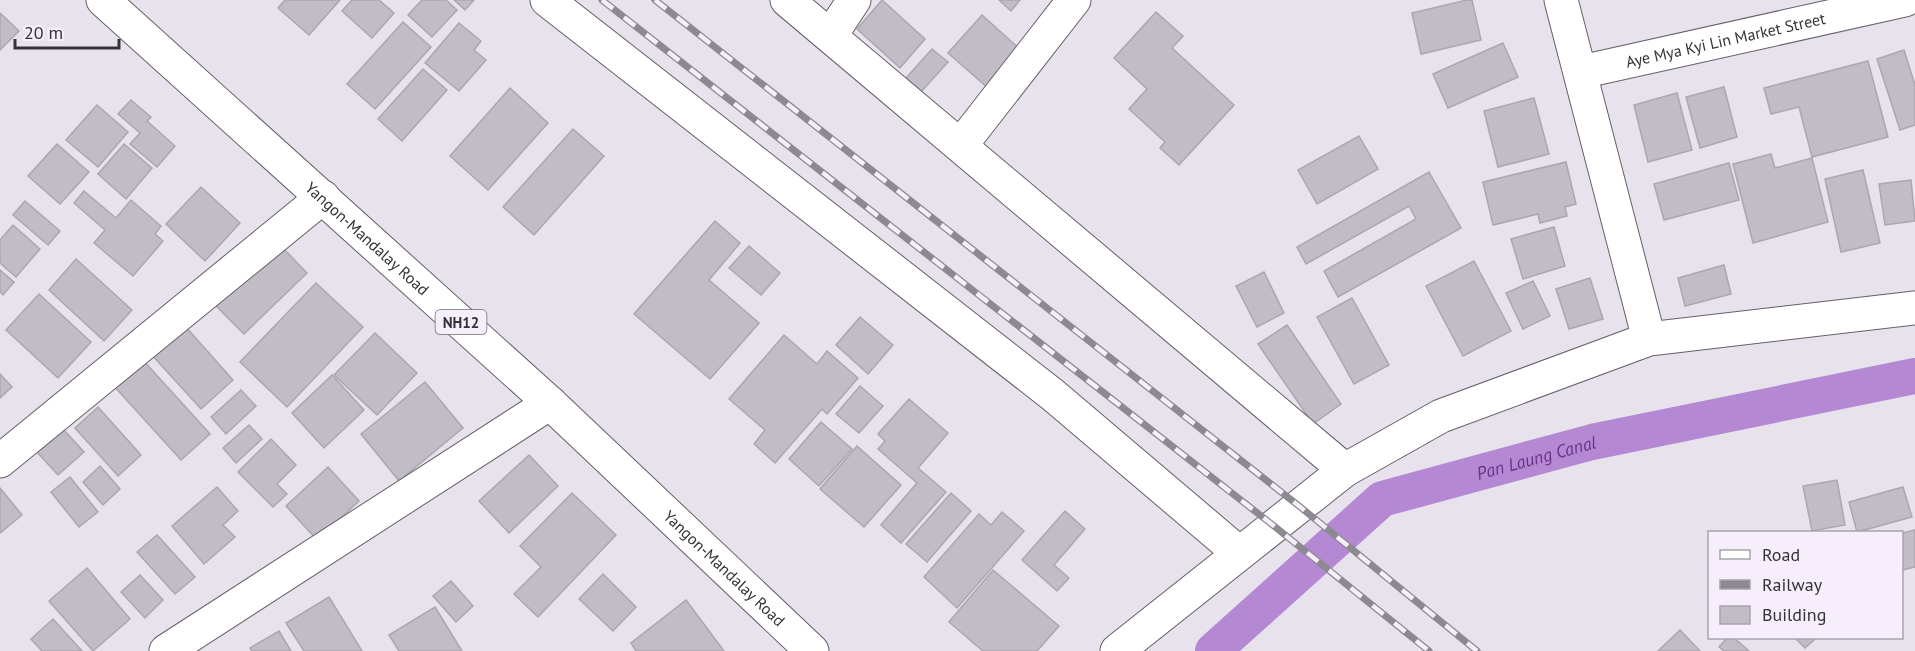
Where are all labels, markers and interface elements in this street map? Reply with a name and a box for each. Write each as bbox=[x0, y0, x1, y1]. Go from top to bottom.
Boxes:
street label: Aye Mya Kyi Lin Market Street bbox=[1624, 8, 1828, 72]
scale bar bbox=[15, 12, 118, 50]
text: 20 m bbox=[24, 21, 63, 44]
street label: Yangon-Mandalay Road bbox=[301, 177, 433, 299]
road number: NH12 bbox=[436, 310, 486, 334]
water label: Pan Laung Canal bbox=[1474, 430, 1598, 484]
street label: Yangon-Mandalay Road bbox=[660, 506, 789, 630]
legend bbox=[1708, 531, 1903, 639]
text: Road bbox=[1762, 543, 1800, 566]
text: Railway bbox=[1762, 573, 1823, 596]
text: Building bbox=[1762, 603, 1826, 626]

